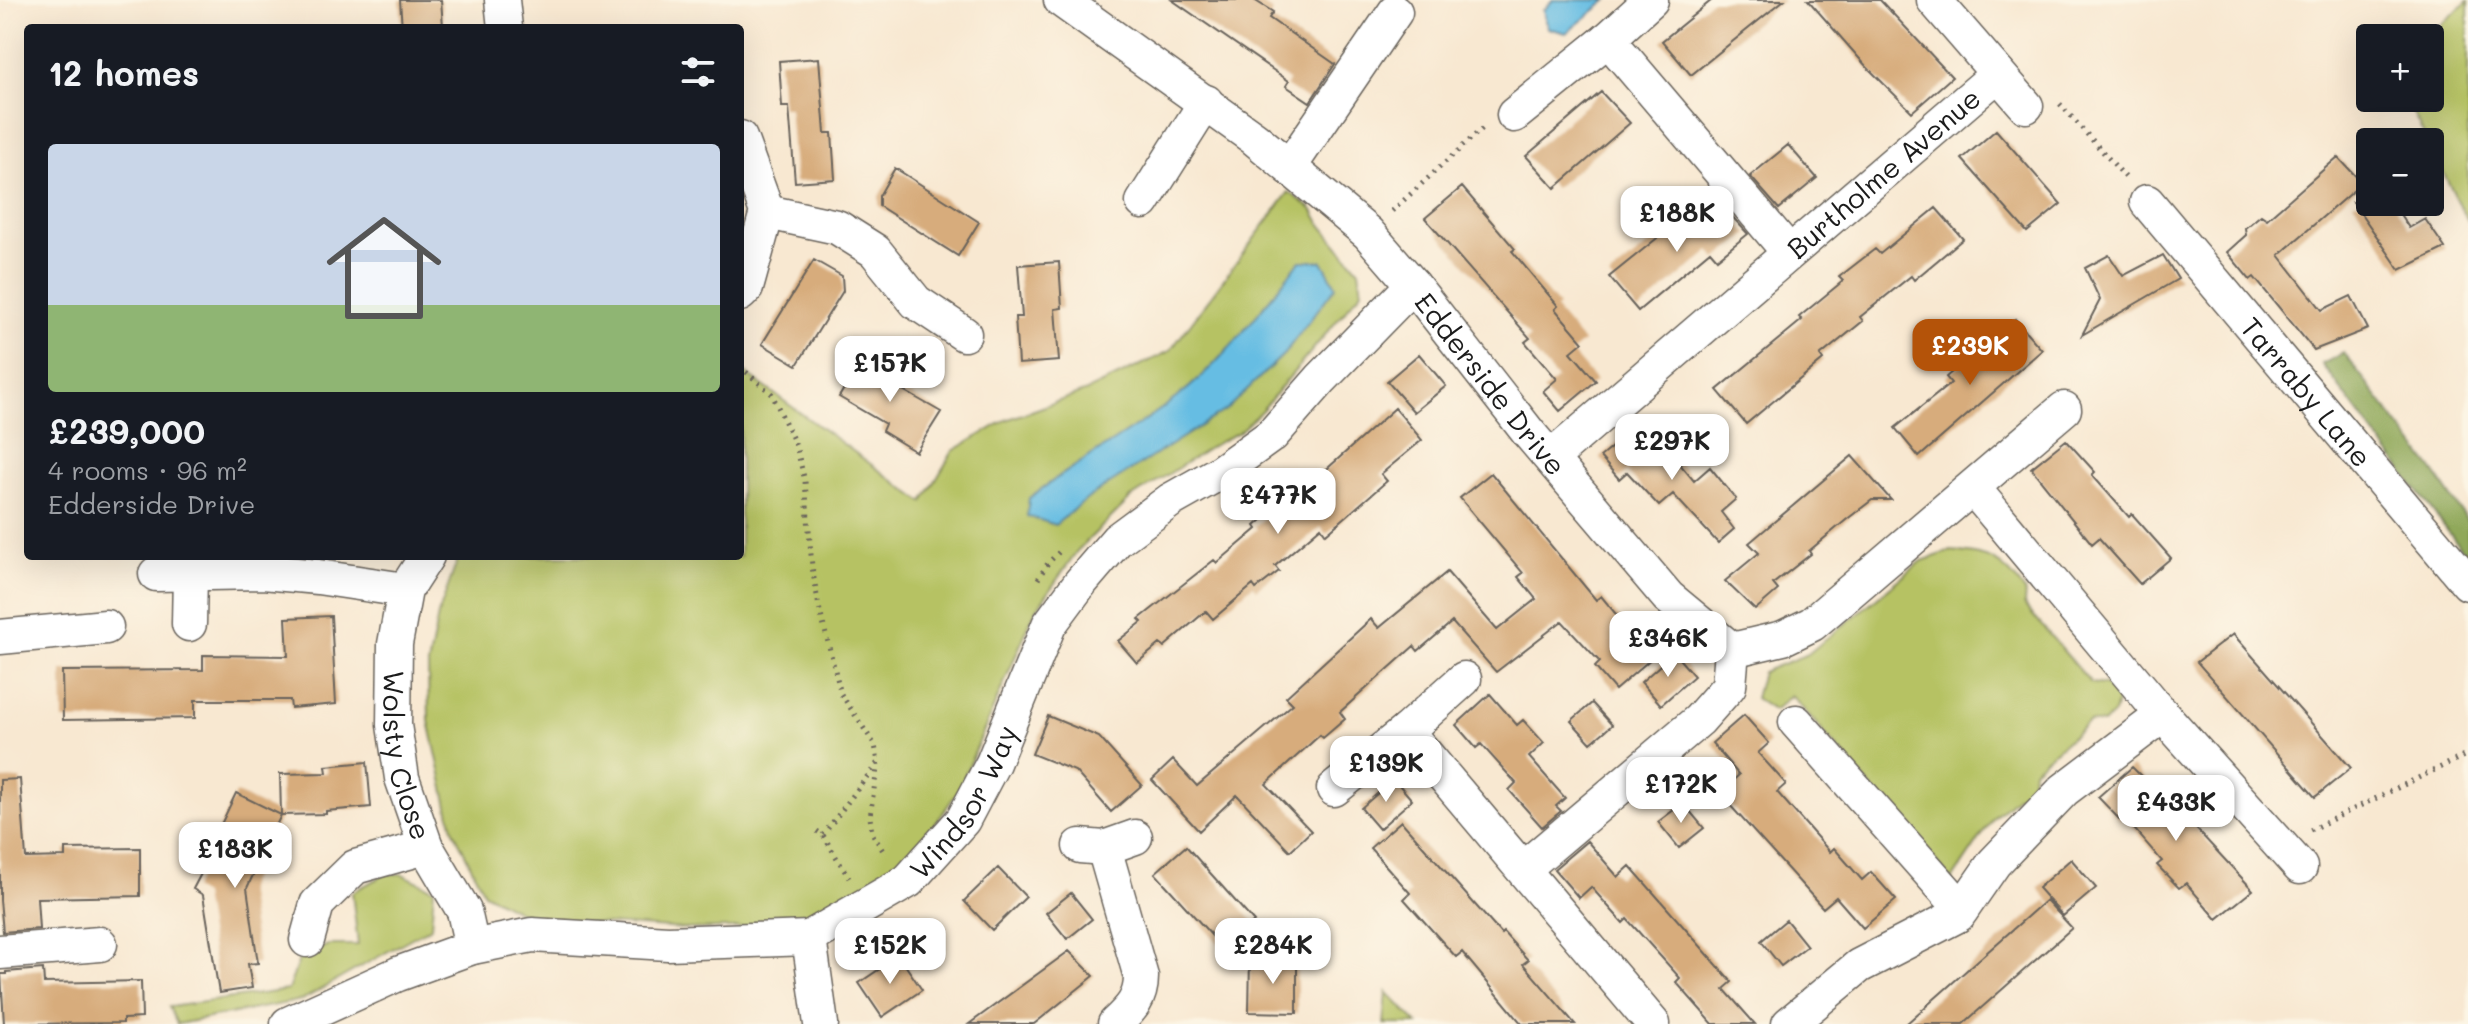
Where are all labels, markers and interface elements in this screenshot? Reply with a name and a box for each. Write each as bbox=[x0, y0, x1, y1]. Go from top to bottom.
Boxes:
map controls bbox=[2356, 24, 2444, 216]
button: + bbox=[2356, 24, 2444, 112]
text: 12 homes bbox=[48, 50, 199, 95]
icon: filters bbox=[676, 50, 720, 94]
street label: Burtholme Avenue bbox=[1779, 79, 1988, 266]
button: − bbox=[2356, 128, 2444, 216]
pin: £188K bbox=[1621, 186, 1733, 254]
text: £188K bbox=[1638, 195, 1716, 229]
icon: home bbox=[312, 196, 456, 340]
street label: Edderside Drive bbox=[1407, 285, 1574, 482]
street label: Tarraby Lane bbox=[2233, 309, 2380, 474]
pin: £239K bbox=[1914, 319, 2026, 387]
text: £239K bbox=[1930, 328, 2010, 362]
pin: £157K bbox=[834, 336, 946, 404]
text: £157K bbox=[853, 345, 927, 379]
text: £239,000 bbox=[48, 408, 205, 453]
pin: £297K bbox=[1616, 414, 1728, 482]
text: £297K bbox=[1633, 423, 1711, 457]
text: 4 rooms · 96 m² bbox=[48, 453, 247, 487]
pin: £477K bbox=[1222, 468, 1334, 536]
text: £477K bbox=[1239, 477, 1317, 511]
text: Edderside Drive bbox=[48, 487, 255, 521]
pin: £346K bbox=[1612, 611, 1724, 679]
text: £346K bbox=[1627, 620, 1709, 654]
street label: Wolsty Close bbox=[375, 670, 440, 845]
street label: Windsor Way bbox=[901, 720, 1024, 886]
pin: £139K bbox=[1330, 736, 1442, 804]
text: £139K bbox=[1348, 745, 1424, 779]
pin: £172K bbox=[1625, 757, 1737, 825]
text: £172K bbox=[1644, 766, 1718, 800]
pin: £433K bbox=[2120, 775, 2232, 843]
text: £433K bbox=[2136, 784, 2216, 818]
pin: £183K bbox=[179, 822, 291, 890]
text: £183K bbox=[197, 831, 273, 865]
pin: £152K bbox=[834, 918, 946, 986]
pin: £284K bbox=[1217, 918, 1329, 986]
text: £152K bbox=[853, 927, 927, 961]
text: £284K bbox=[1233, 927, 1313, 961]

